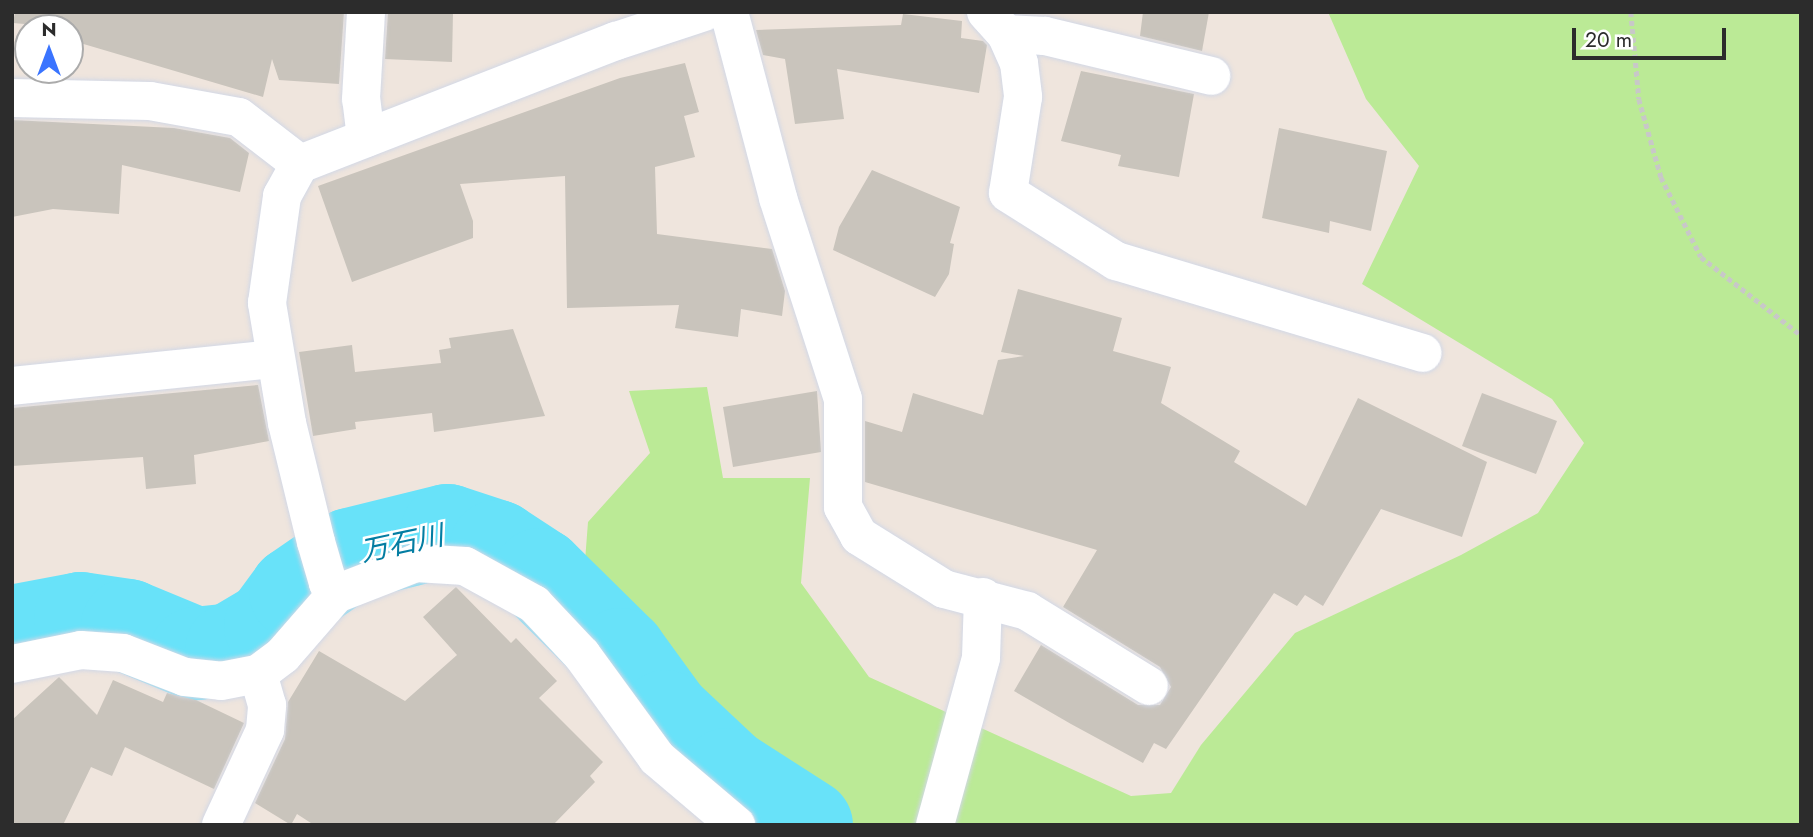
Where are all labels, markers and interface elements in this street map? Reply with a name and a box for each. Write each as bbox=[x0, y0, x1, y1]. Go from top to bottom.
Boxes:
north arrow bbox=[14, 14, 84, 84]
scale bar bbox=[1575, 14, 1729, 58]
text: N bbox=[41, 16, 57, 43]
text: 20 m bbox=[1585, 25, 1632, 55]
water label: 万石川 bbox=[357, 519, 447, 569]

